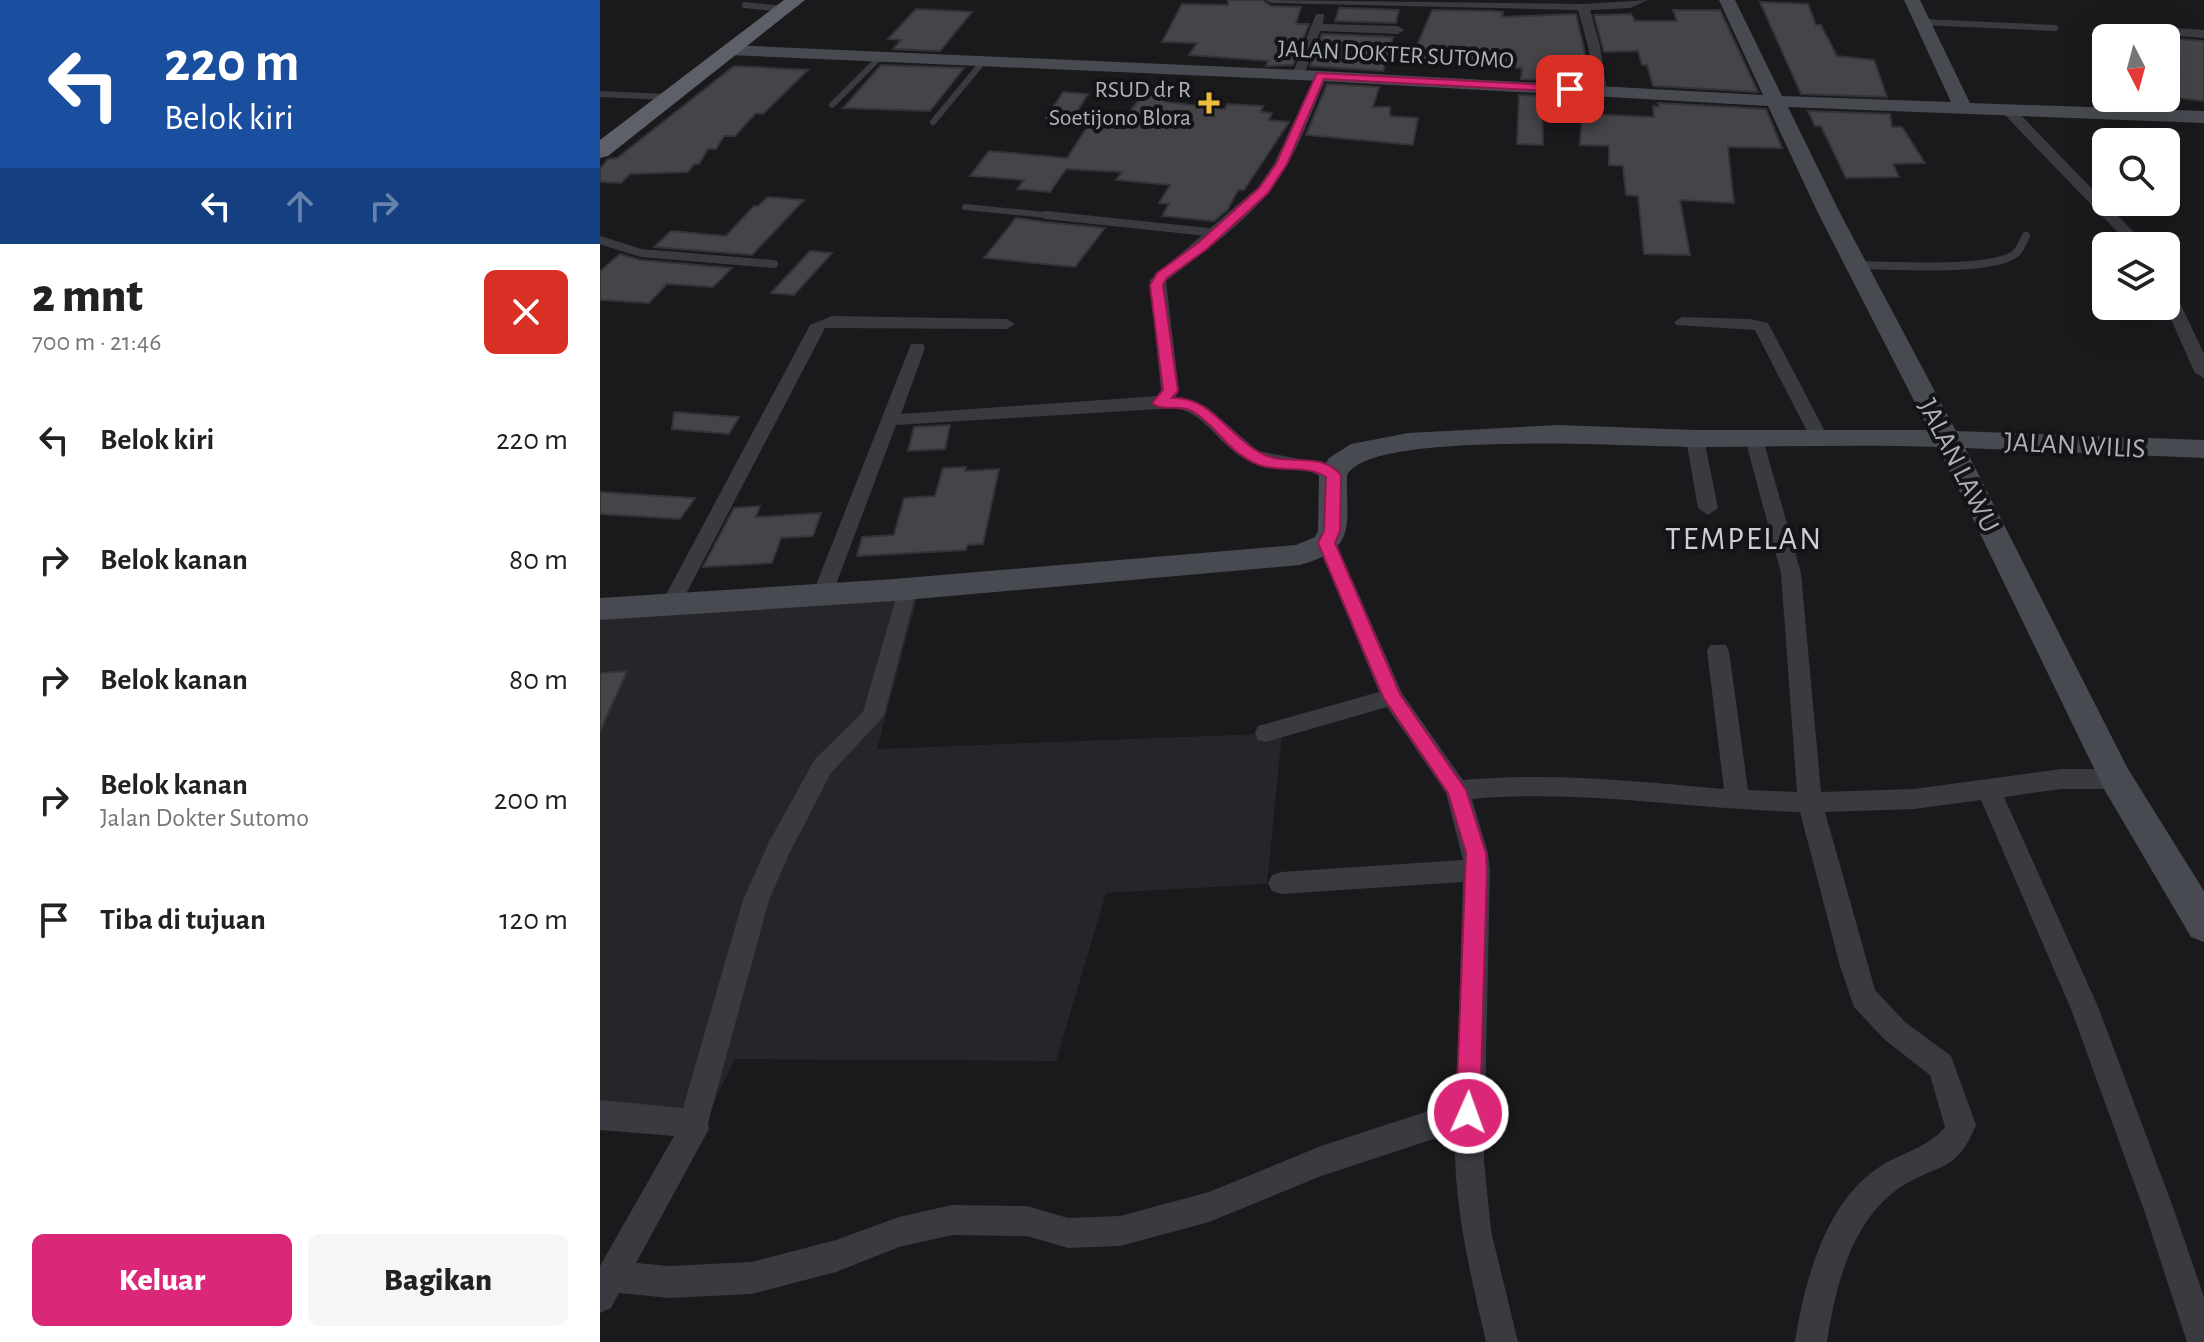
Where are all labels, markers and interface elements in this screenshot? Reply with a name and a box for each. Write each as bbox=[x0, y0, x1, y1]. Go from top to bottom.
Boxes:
north arrow bbox=[2092, 24, 2180, 112]
map controls bbox=[2092, 24, 2180, 320]
icon: left bbox=[32, 32, 136, 136]
text: 220 m bbox=[164, 35, 300, 91]
street label: JALAN DOKTER SUTOMO bbox=[1277, 37, 1515, 73]
pin bbox=[1536, 55, 1604, 123]
icon: arrive bbox=[1548, 67, 1592, 111]
place label: RSUD dr R Soetijono Blora bbox=[1049, 78, 1191, 130]
marker: RSUD dr R Soetijono Blora bbox=[1198, 92, 1220, 114]
text: Belok kiri bbox=[164, 100, 294, 136]
button: search bbox=[2092, 128, 2180, 216]
icon: left bbox=[194, 184, 238, 228]
icon: ahead bbox=[278, 184, 322, 228]
icon: right bbox=[362, 184, 406, 228]
button: layers bbox=[2092, 232, 2180, 320]
button: close bbox=[484, 270, 568, 354]
text: 2 mnt bbox=[32, 273, 143, 321]
text: 700 m · 21:46 bbox=[32, 329, 161, 355]
street label: JALAN LAWU bbox=[1913, 394, 2004, 537]
icon: left bbox=[32, 418, 76, 462]
text: Belok kiri bbox=[100, 425, 214, 455]
text: 220 m bbox=[496, 425, 568, 455]
street label: JALAN WILIS bbox=[2004, 428, 2146, 464]
district label: TEMPELAN bbox=[1665, 523, 1823, 555]
icon: right bbox=[32, 538, 76, 582]
text: Belok kanan bbox=[100, 545, 248, 575]
text: 80 m bbox=[509, 545, 568, 575]
icon: right bbox=[32, 658, 76, 702]
text: Belok kanan bbox=[100, 665, 248, 695]
text: 80 m bbox=[509, 665, 568, 695]
text: Belok kanan bbox=[100, 770, 248, 800]
icon: right bbox=[32, 778, 76, 822]
text: 200 m bbox=[494, 785, 568, 815]
text: Jalan Dokter Sutomo bbox=[100, 805, 309, 831]
icon: arrive bbox=[32, 898, 76, 942]
text: Tiba di tujuan bbox=[100, 905, 266, 935]
text: 120 m bbox=[499, 905, 568, 935]
position arrow bbox=[1426, 1071, 1510, 1155]
button: Keluar bbox=[32, 1234, 292, 1326]
button: Bagikan bbox=[308, 1234, 568, 1326]

